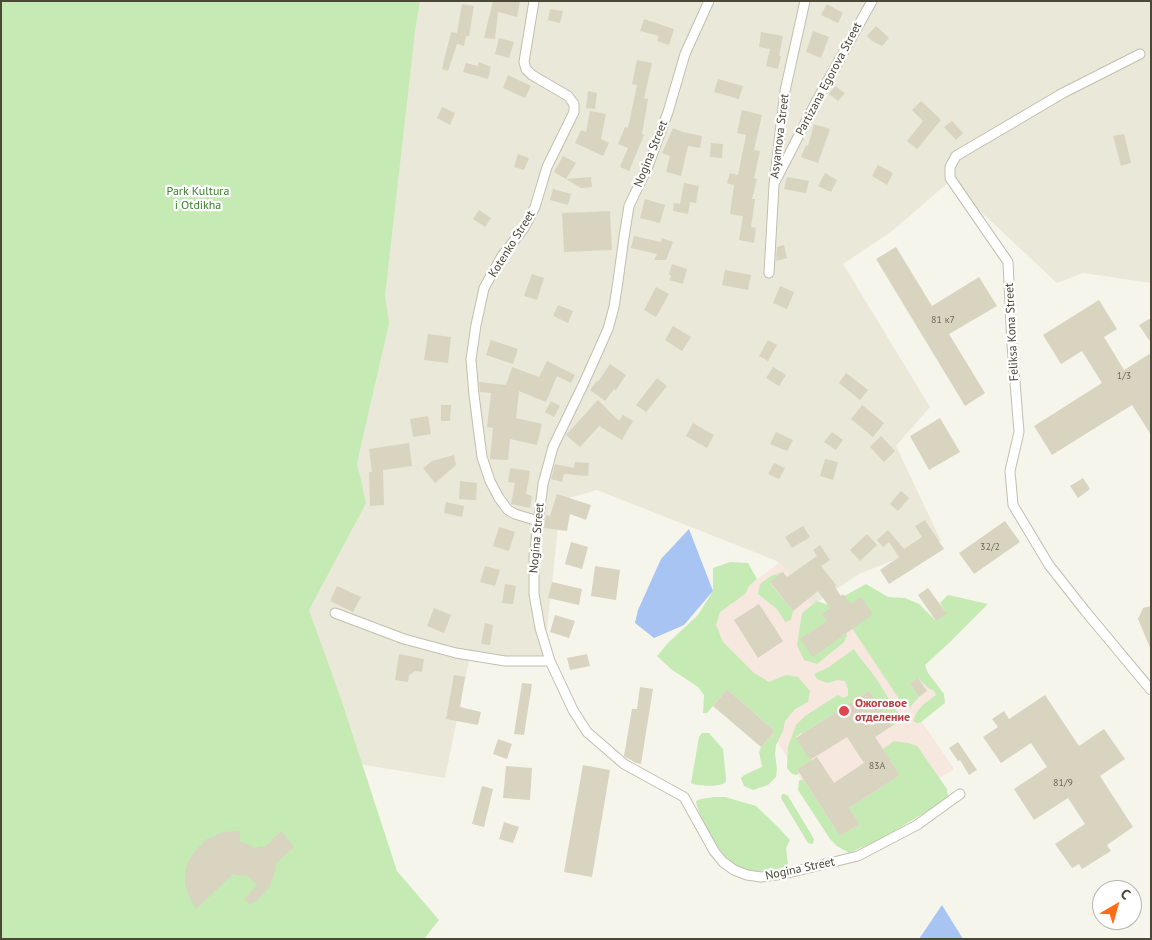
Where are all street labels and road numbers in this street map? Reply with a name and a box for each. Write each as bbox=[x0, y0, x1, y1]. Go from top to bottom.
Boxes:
street label: Partizana Egorova Street bbox=[793, 20, 865, 138]
street label: Asyamova Street bbox=[768, 93, 792, 179]
street label: Nogina Street bbox=[631, 119, 671, 189]
street label: Kotenko Street bbox=[486, 208, 538, 280]
street label: Feliksa Kona Street bbox=[1002, 282, 1022, 382]
street label: Nogina Street bbox=[527, 502, 547, 574]
street label: Nogina Street bbox=[764, 855, 836, 883]

